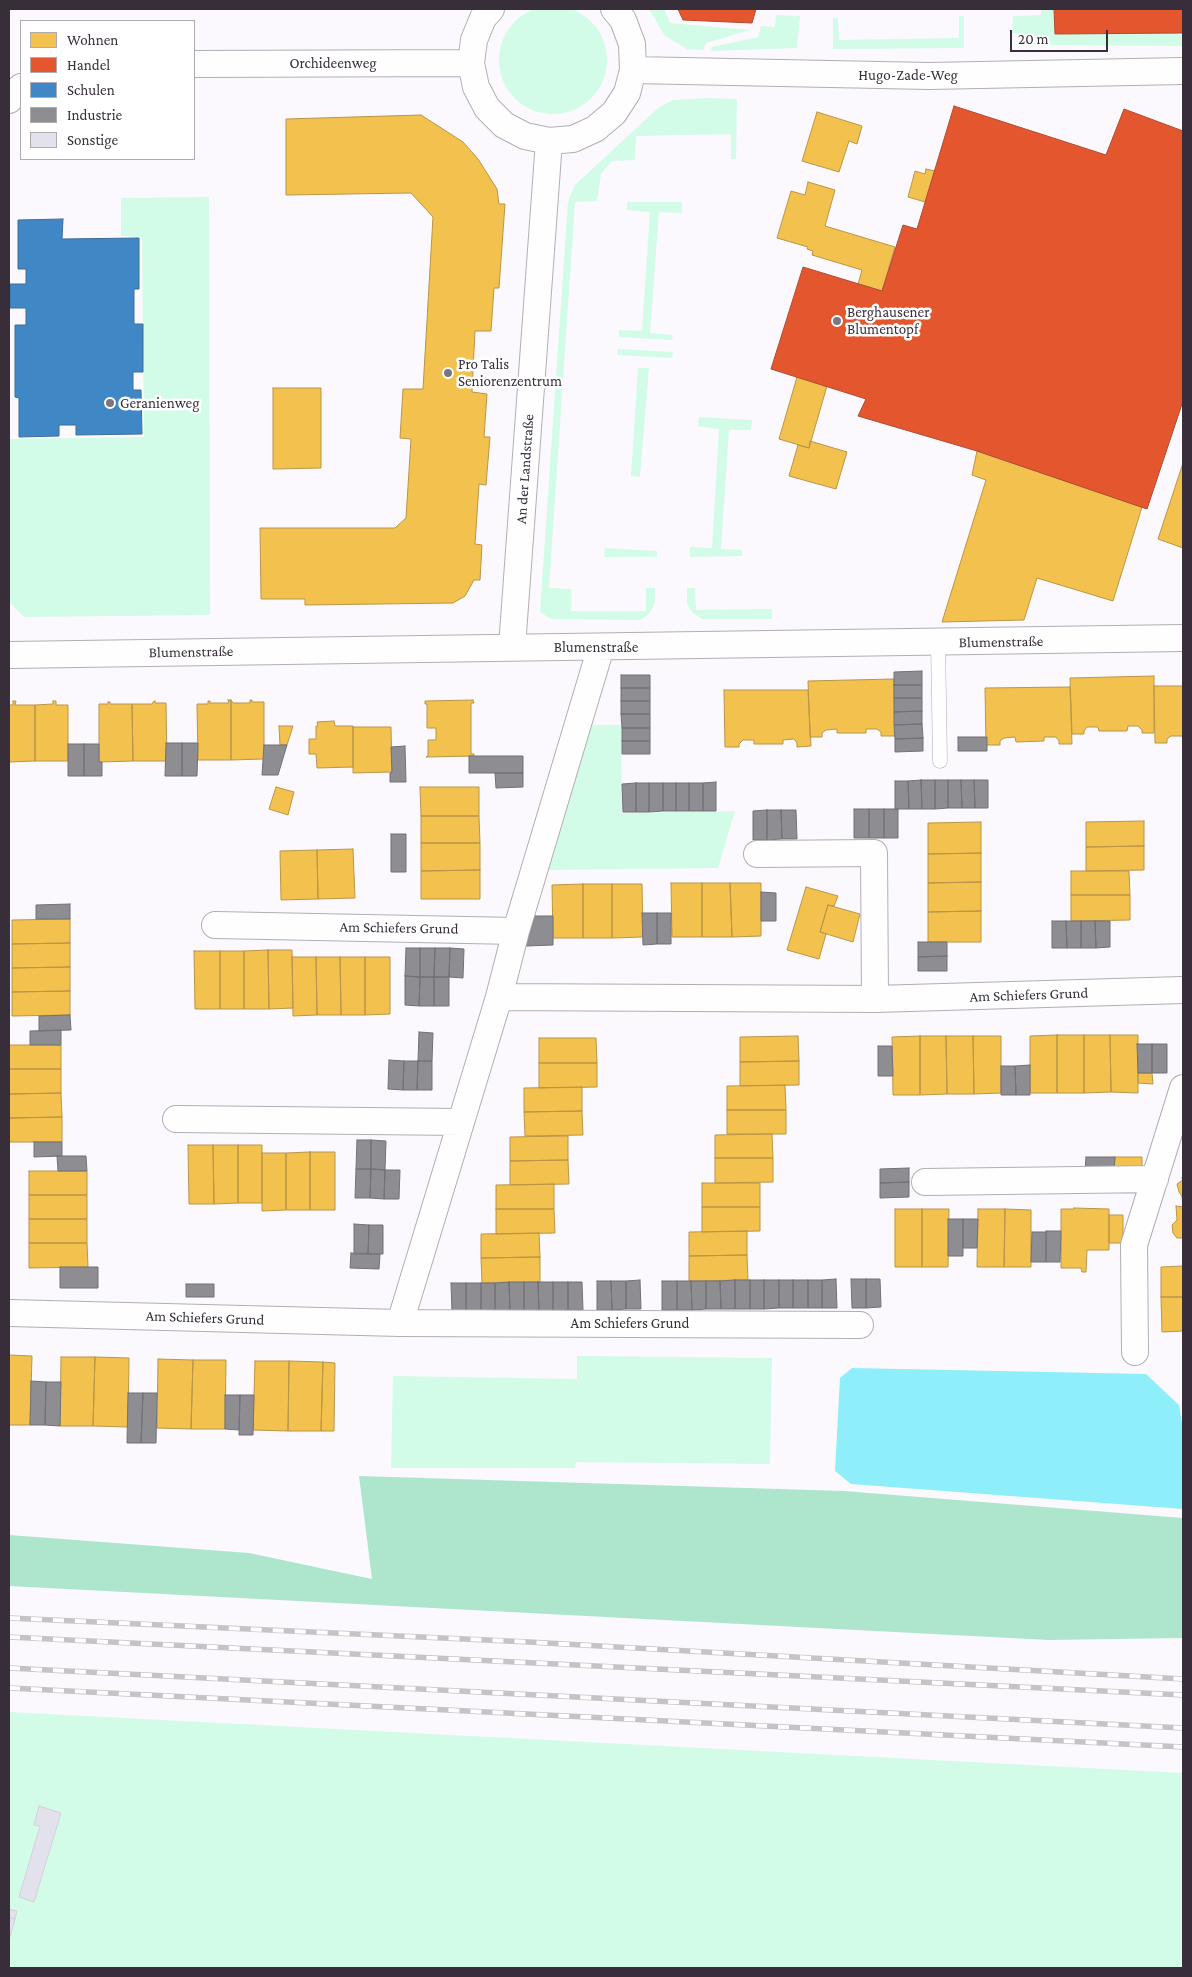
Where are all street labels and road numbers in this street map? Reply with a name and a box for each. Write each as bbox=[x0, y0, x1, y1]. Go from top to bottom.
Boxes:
street label: Orchideenweg bbox=[289, 54, 377, 72]
street label: Hugo-Zade-Weg bbox=[858, 66, 958, 84]
street label: An der Landstraße bbox=[512, 413, 538, 525]
street label: Blumenstraße bbox=[959, 632, 1043, 652]
street label: Blumenstraße bbox=[554, 638, 638, 656]
street label: Blumenstraße bbox=[149, 642, 233, 662]
street label: Am Schiefers Grund bbox=[339, 918, 459, 938]
street label: Am Schiefers Grund bbox=[969, 984, 1089, 1006]
street label: Am Schiefers Grund bbox=[145, 1307, 265, 1329]
street label: Am Schiefers Grund bbox=[571, 1314, 689, 1332]

